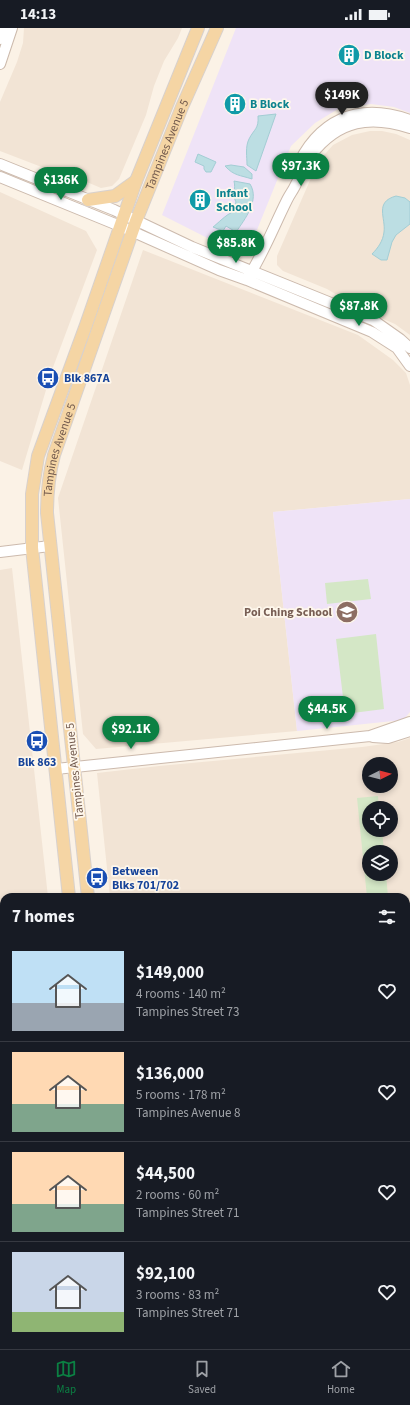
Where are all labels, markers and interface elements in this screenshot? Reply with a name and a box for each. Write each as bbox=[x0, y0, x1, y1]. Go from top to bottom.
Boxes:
text: 14:13 bbox=[20, 4, 56, 25]
building icon: D Block bbox=[336, 42, 362, 68]
place label: D Block bbox=[364, 47, 404, 64]
pin: $149K bbox=[314, 82, 370, 116]
text: $149K bbox=[324, 86, 360, 104]
building icon: B Block bbox=[222, 91, 248, 117]
place label: B Block bbox=[250, 96, 290, 113]
street label: Tampines Avenue 5 bbox=[141, 97, 193, 193]
pin: $97.3K bbox=[268, 153, 334, 187]
text: $97.3K bbox=[281, 157, 321, 175]
pin: $136K bbox=[33, 167, 89, 201]
text: $136K bbox=[43, 171, 79, 189]
place label: Infant School bbox=[216, 185, 252, 216]
building icon: Infant School bbox=[187, 187, 213, 213]
pin: $85.8K bbox=[203, 230, 269, 264]
text: $85.8K bbox=[216, 234, 256, 252]
pin: $87.8K bbox=[326, 293, 392, 327]
text: $87.8K bbox=[339, 297, 379, 315]
bus stop icon: Blk 867A bbox=[35, 365, 61, 391]
place label: Blk 867A bbox=[64, 370, 110, 387]
street label: Tampines Avenue 5 bbox=[39, 401, 80, 497]
school or university icon: Poi Ching School bbox=[334, 599, 360, 625]
place label: Poi Ching School bbox=[244, 604, 333, 621]
pin: $44.5K bbox=[294, 696, 360, 730]
text: $44.5K bbox=[307, 700, 347, 718]
pin: $92.1K bbox=[98, 716, 164, 750]
text: $92.1K bbox=[111, 720, 151, 738]
street label: Tampines Avenue 5 bbox=[62, 722, 88, 820]
bus stop icon: Blk 863 bbox=[24, 728, 50, 754]
place label: Blk 863 bbox=[18, 754, 56, 771]
north arrow bbox=[362, 757, 398, 793]
map controls bbox=[362, 757, 398, 881]
button: locate bbox=[362, 801, 398, 837]
button: layers bbox=[362, 845, 398, 881]
place label: Between Blks 701/702 bbox=[112, 863, 179, 894]
bus stop icon: Between Blks 701/702 bbox=[84, 865, 110, 891]
text: 7 homes bbox=[12, 905, 74, 929]
icon: filters bbox=[376, 906, 398, 928]
text: $149,000 bbox=[136, 961, 204, 985]
icon: home bbox=[44, 967, 92, 1015]
icon: heart bbox=[376, 980, 398, 1002]
text: 4 rooms · 140 m² bbox=[136, 985, 226, 1003]
text: Tampines Street 73 bbox=[136, 1003, 239, 1021]
text: $136,000 bbox=[136, 1062, 204, 1086]
icon: home bbox=[44, 1068, 92, 1116]
icon: heart bbox=[376, 1081, 398, 1103]
text: 5 rooms · 178 m² bbox=[136, 1086, 226, 1104]
text: Tampines Avenue 8 bbox=[136, 1104, 241, 1122]
text: $44,500 bbox=[136, 1162, 195, 1186]
icon: home bbox=[44, 1168, 92, 1216]
icon: heart bbox=[376, 1181, 398, 1203]
text: 2 rooms · 60 m² bbox=[136, 1186, 219, 1204]
text: Tampines Street 71 bbox=[136, 1204, 239, 1222]
text: $92,100 bbox=[136, 1262, 195, 1286]
icon: home bbox=[44, 1268, 92, 1316]
icon: heart bbox=[376, 1281, 398, 1303]
text: 3 rooms · 83 m² bbox=[136, 1286, 219, 1304]
text: Tampines Street 71 bbox=[136, 1304, 239, 1322]
tab: Map bbox=[55, 1358, 77, 1397]
tab: Saved bbox=[188, 1358, 216, 1397]
tab: Home bbox=[327, 1358, 355, 1397]

